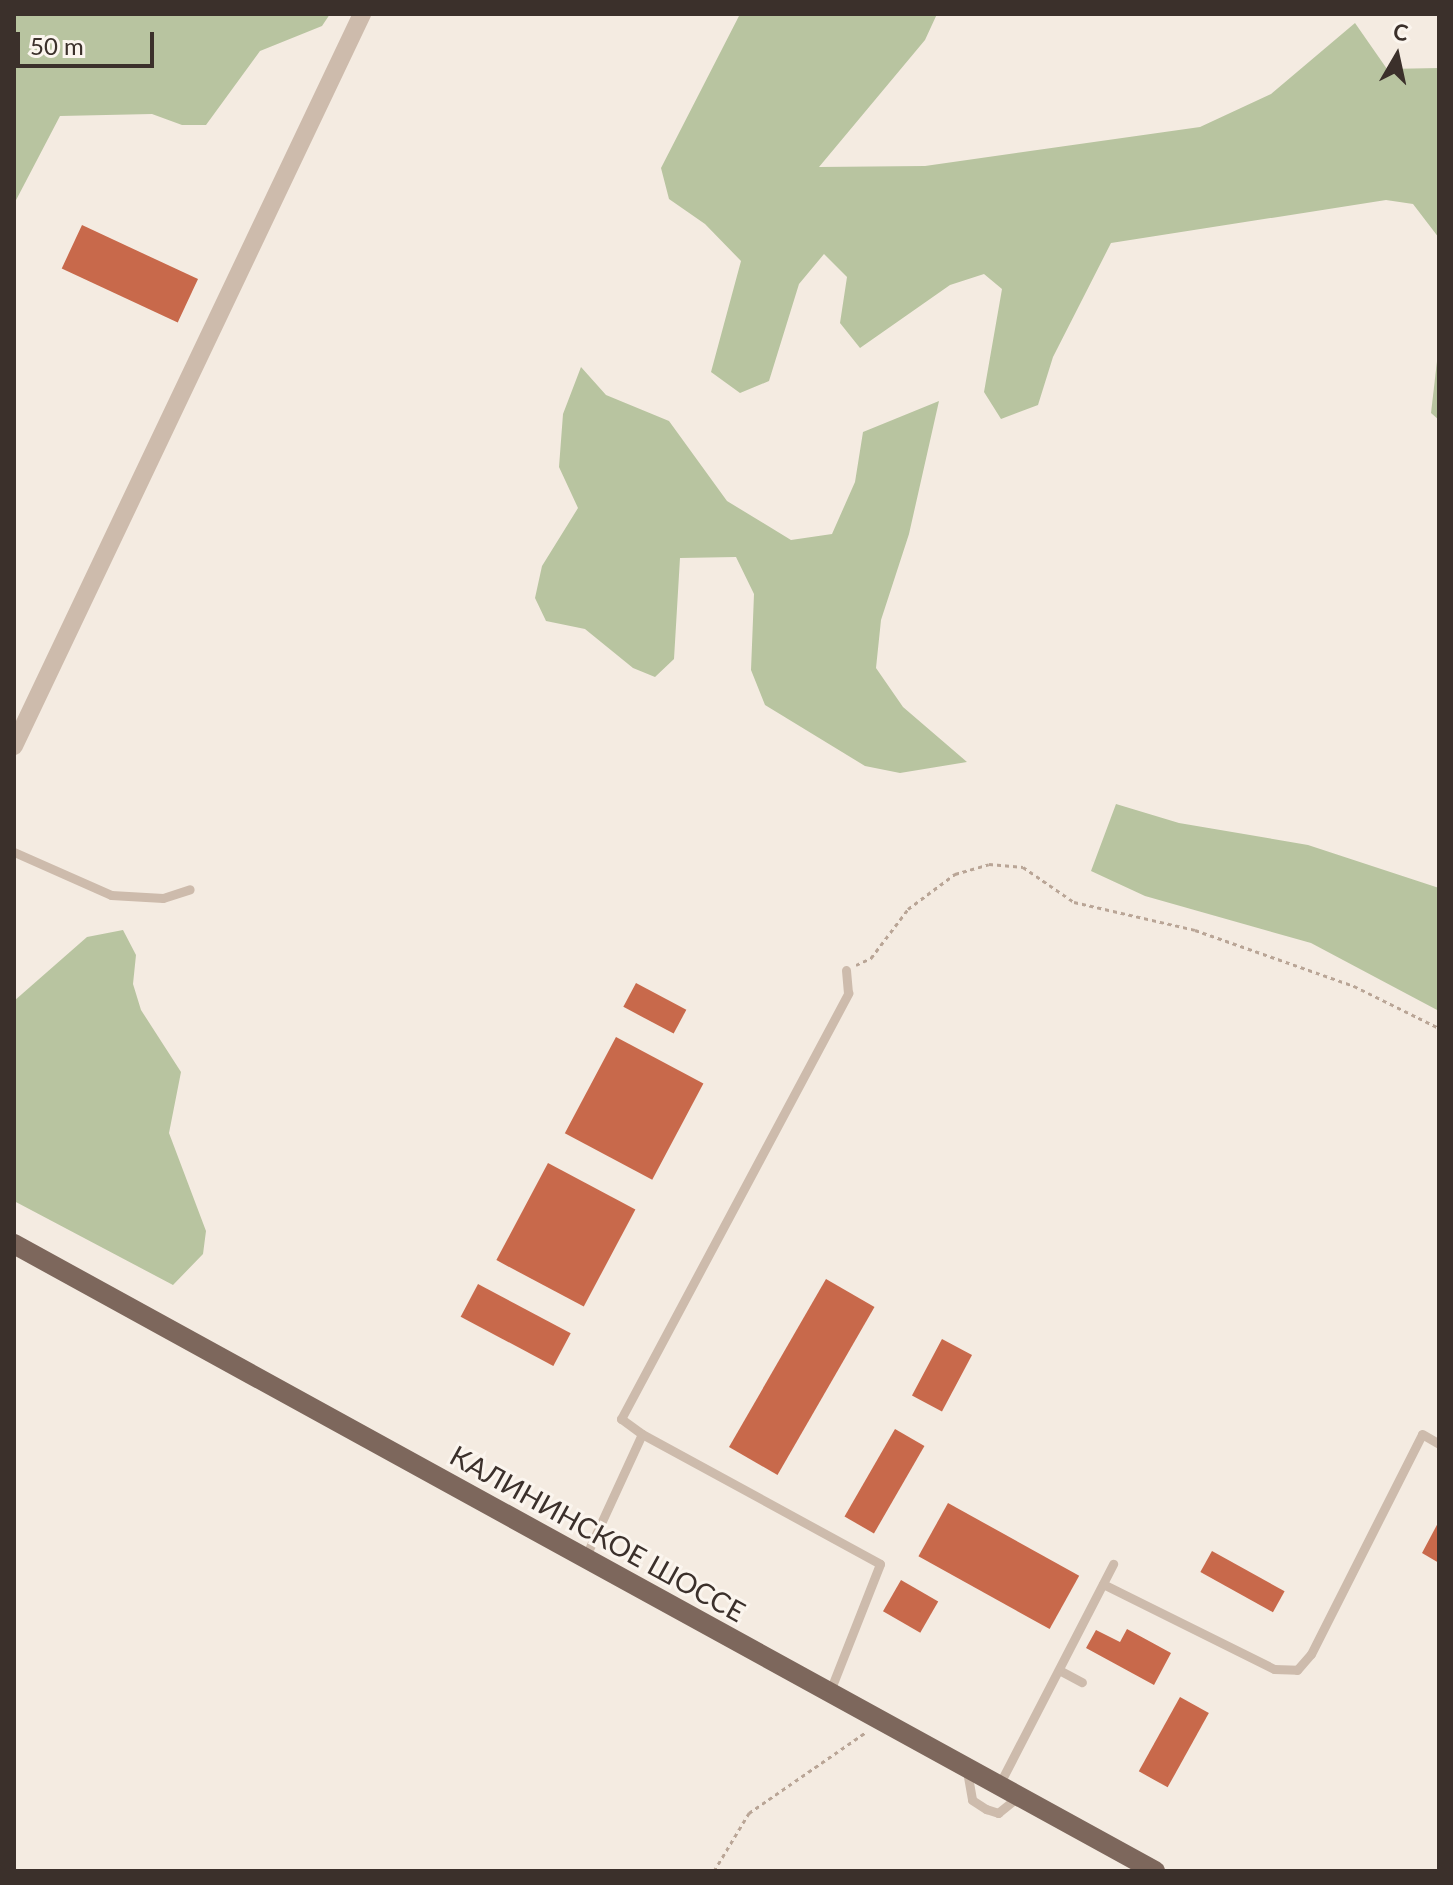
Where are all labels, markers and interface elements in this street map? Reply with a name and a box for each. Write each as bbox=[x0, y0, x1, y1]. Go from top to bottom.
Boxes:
scale bar bbox=[20, 16, 158, 66]
north arrow bbox=[1357, 16, 1437, 96]
text: С bbox=[1392, 17, 1410, 46]
text: 50 m bbox=[30, 31, 84, 60]
street label: КАЛИНИНСКОЕ ШОССЕ bbox=[445, 1438, 751, 1628]

